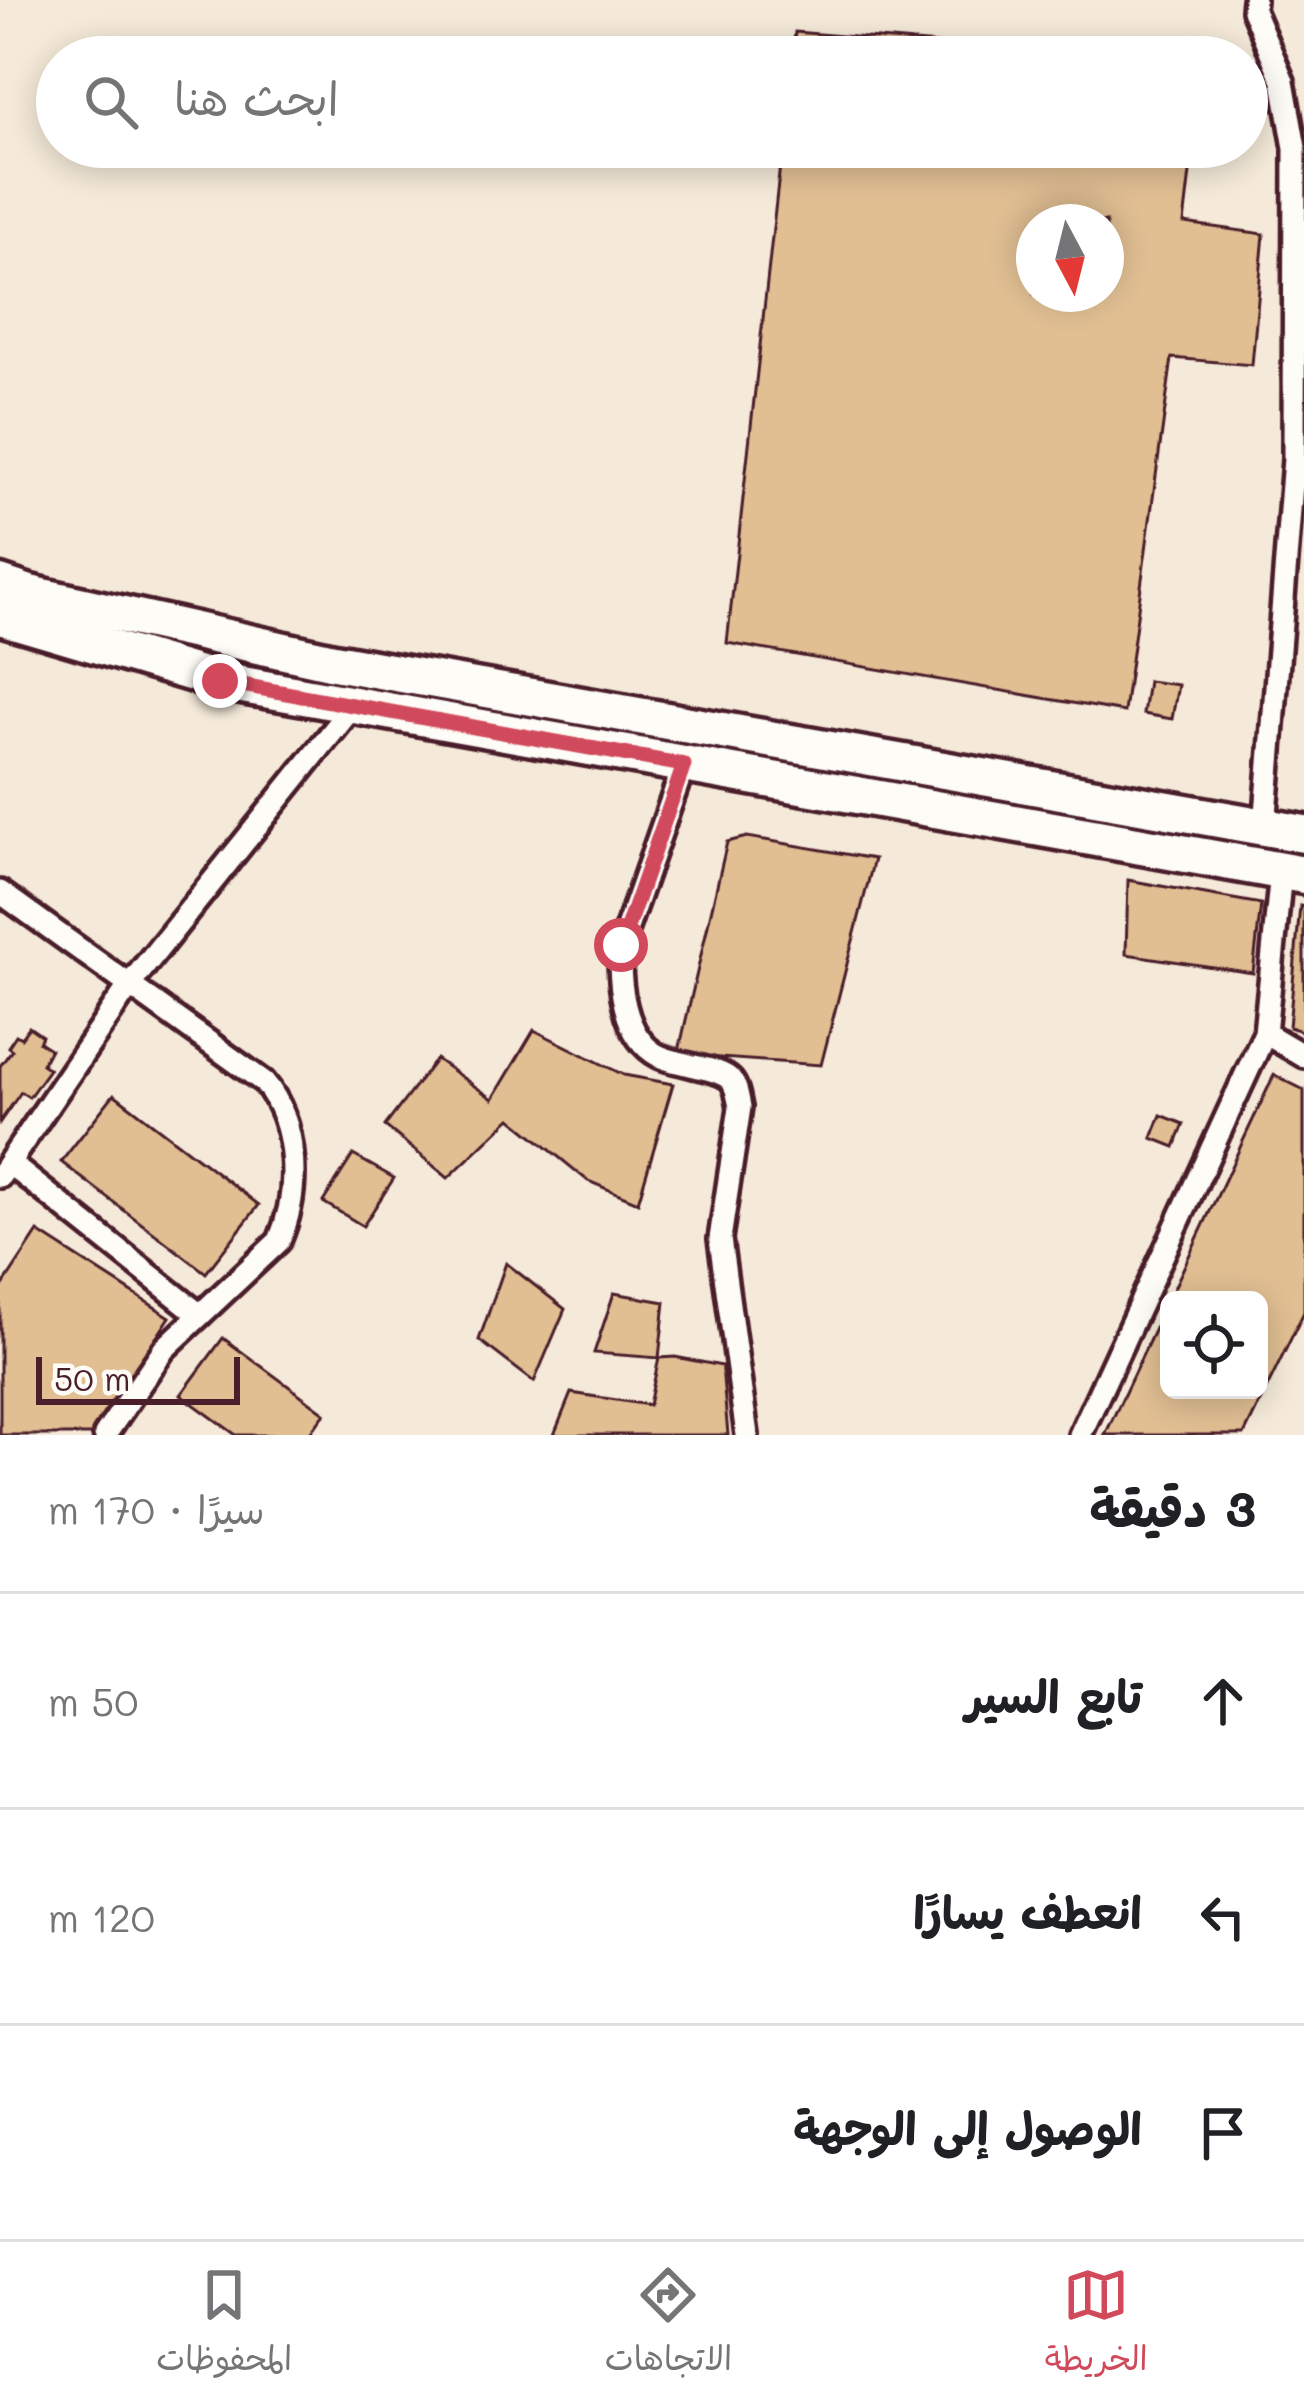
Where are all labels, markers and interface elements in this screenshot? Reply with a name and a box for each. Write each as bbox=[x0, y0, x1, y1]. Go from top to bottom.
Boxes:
search box bbox=[36, 36, 1268, 168]
text: ابحث هنا bbox=[174, 68, 339, 126]
icon: search bbox=[78, 69, 144, 135]
north arrow bbox=[1016, 204, 1124, 312]
route end bbox=[193, 654, 247, 708]
route start bbox=[594, 918, 648, 972]
map controls bbox=[1160, 1291, 1268, 1399]
button: locate bbox=[1160, 1291, 1268, 1399]
scale bar bbox=[36, 1351, 240, 1404]
text: 50 m bbox=[54, 1356, 130, 1399]
text: 3 دقيقة bbox=[1089, 1473, 1256, 1540]
text: سيرًا · 170 m bbox=[48, 1483, 265, 1534]
text: تابع السير bbox=[965, 1666, 1142, 1724]
icon: ahead bbox=[1190, 1668, 1256, 1734]
text: 50 m bbox=[48, 1675, 138, 1726]
text: انعطف يسارًا bbox=[913, 1882, 1142, 1940]
icon: left bbox=[1190, 1884, 1256, 1950]
text: 120 m bbox=[48, 1891, 155, 1942]
text: الوصول إلى الوجهة bbox=[793, 2098, 1142, 2156]
icon: arrive bbox=[1190, 2100, 1256, 2166]
tab: المحفوظات bbox=[156, 2262, 292, 2388]
tab: الاتجاهات bbox=[605, 2262, 732, 2388]
tab: الخريطة bbox=[1045, 2262, 1148, 2388]

